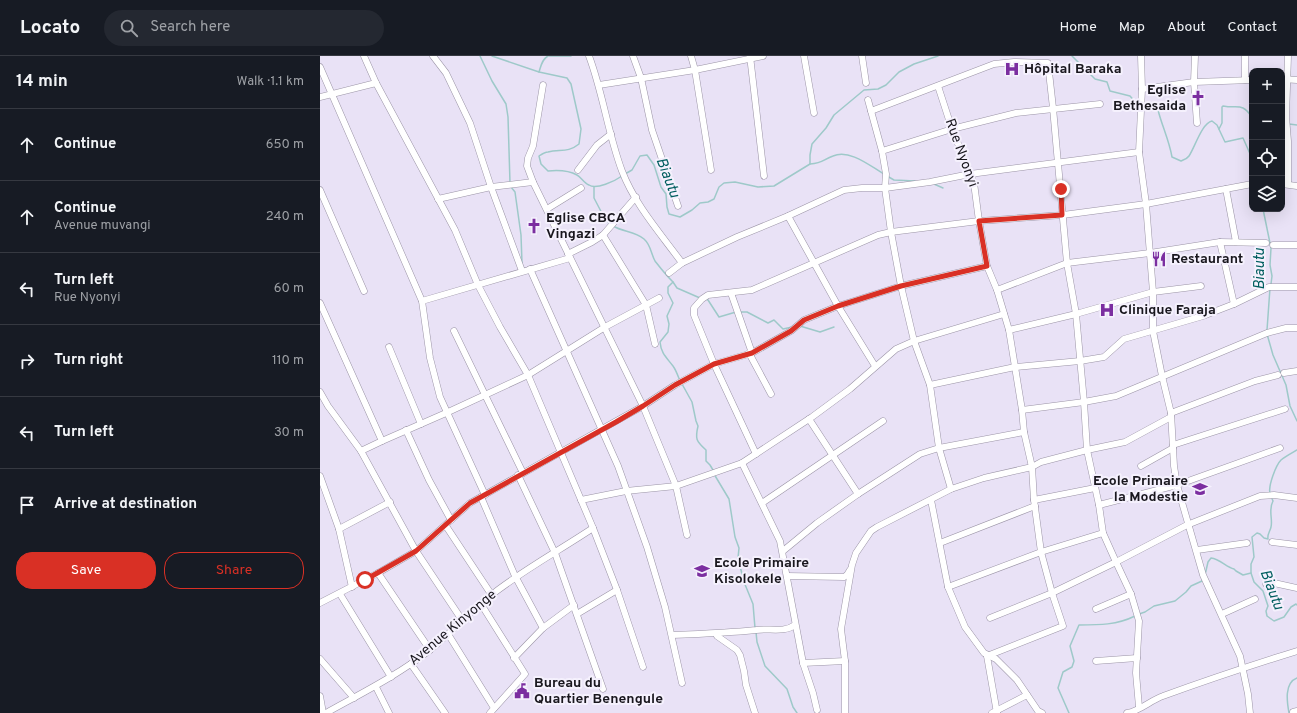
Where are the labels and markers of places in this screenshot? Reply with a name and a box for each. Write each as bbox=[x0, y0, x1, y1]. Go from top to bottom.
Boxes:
hospital icon: Hôpital Baraka bbox=[1003, 60, 1021, 78]
place label: Hôpital Baraka bbox=[1024, 61, 1121, 78]
place label: Eglise Bethesaida bbox=[1113, 82, 1186, 115]
church icon: Eglise Bethesaida bbox=[1189, 89, 1207, 107]
place label: Eglise CBCA Vingazi bbox=[546, 210, 626, 243]
church icon: Eglise CBCA Vingazi bbox=[525, 217, 543, 235]
restaurant icon: Restaurant bbox=[1150, 250, 1168, 268]
place label: Restaurant bbox=[1171, 251, 1243, 268]
hospital icon: Clinique Faraja bbox=[1098, 301, 1116, 319]
place label: Clinique Faraja bbox=[1119, 302, 1216, 319]
place label: Ecole Primaire la Modestie bbox=[1093, 473, 1188, 506]
school or university icon: Ecole Primaire la Modestie bbox=[1191, 480, 1209, 498]
place label: Ecole Primaire Kisolokele bbox=[714, 555, 809, 588]
school or university icon: Ecole Primaire Kisolokele bbox=[693, 562, 711, 580]
place label: Bureau du Quartier Benengule bbox=[534, 675, 663, 708]
public building icon: Bureau du Quartier Benengule bbox=[513, 682, 531, 700]

